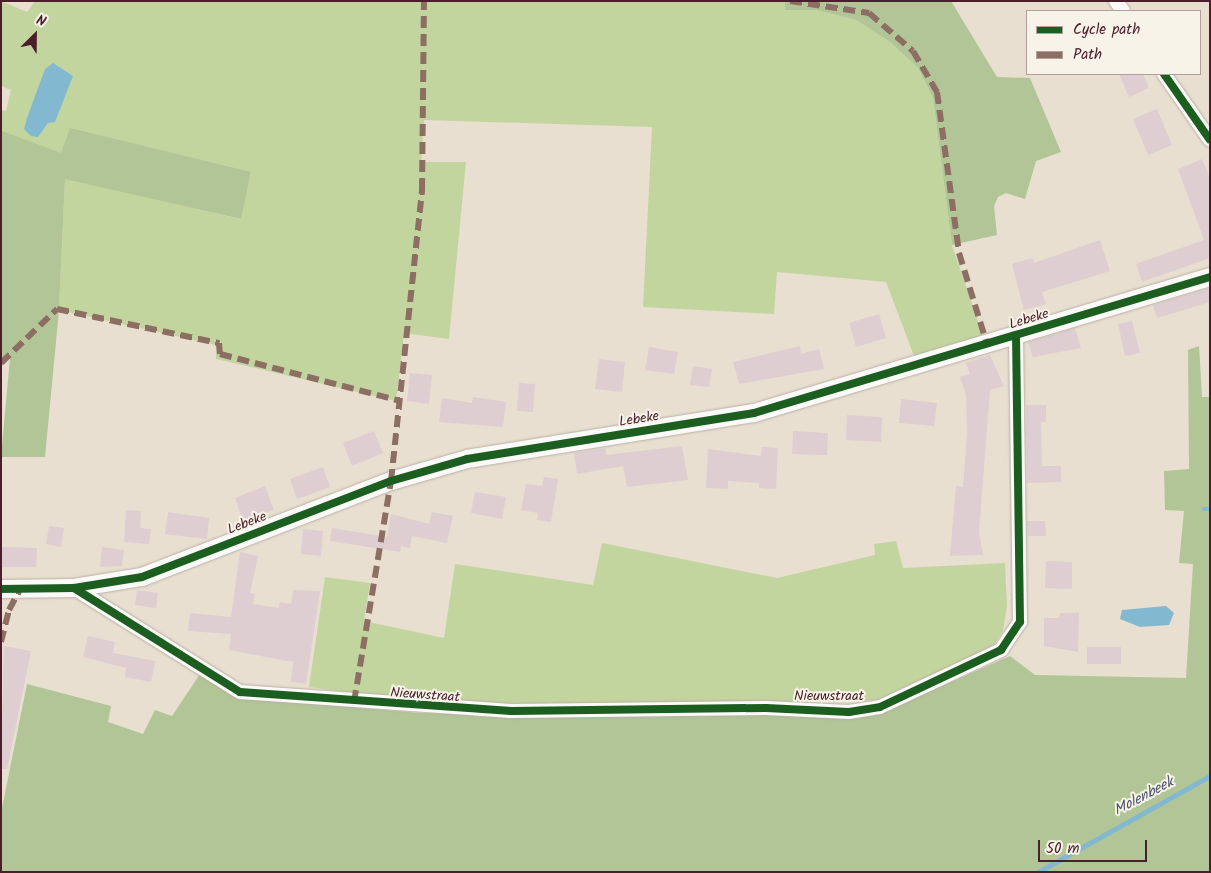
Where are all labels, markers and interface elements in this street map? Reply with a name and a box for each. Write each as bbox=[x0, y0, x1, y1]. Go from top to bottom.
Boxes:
text: N bbox=[32, 9, 49, 33]
north arrow bbox=[10, 10, 60, 60]
legend bbox=[1026, 10, 1201, 75]
text: Cycle path bbox=[1073, 18, 1140, 42]
text: Path bbox=[1073, 43, 1102, 67]
street label: Lebeke bbox=[1007, 305, 1051, 333]
street label: Lebeke bbox=[618, 408, 660, 430]
street label: Lebeke bbox=[225, 508, 269, 538]
street label: Nieuwstraat bbox=[390, 684, 460, 706]
street label: Nieuwstraat bbox=[794, 688, 864, 704]
water label: Molenbeek bbox=[1111, 774, 1177, 820]
scale bar bbox=[1041, 830, 1150, 862]
text: 50 m bbox=[1046, 837, 1080, 861]

